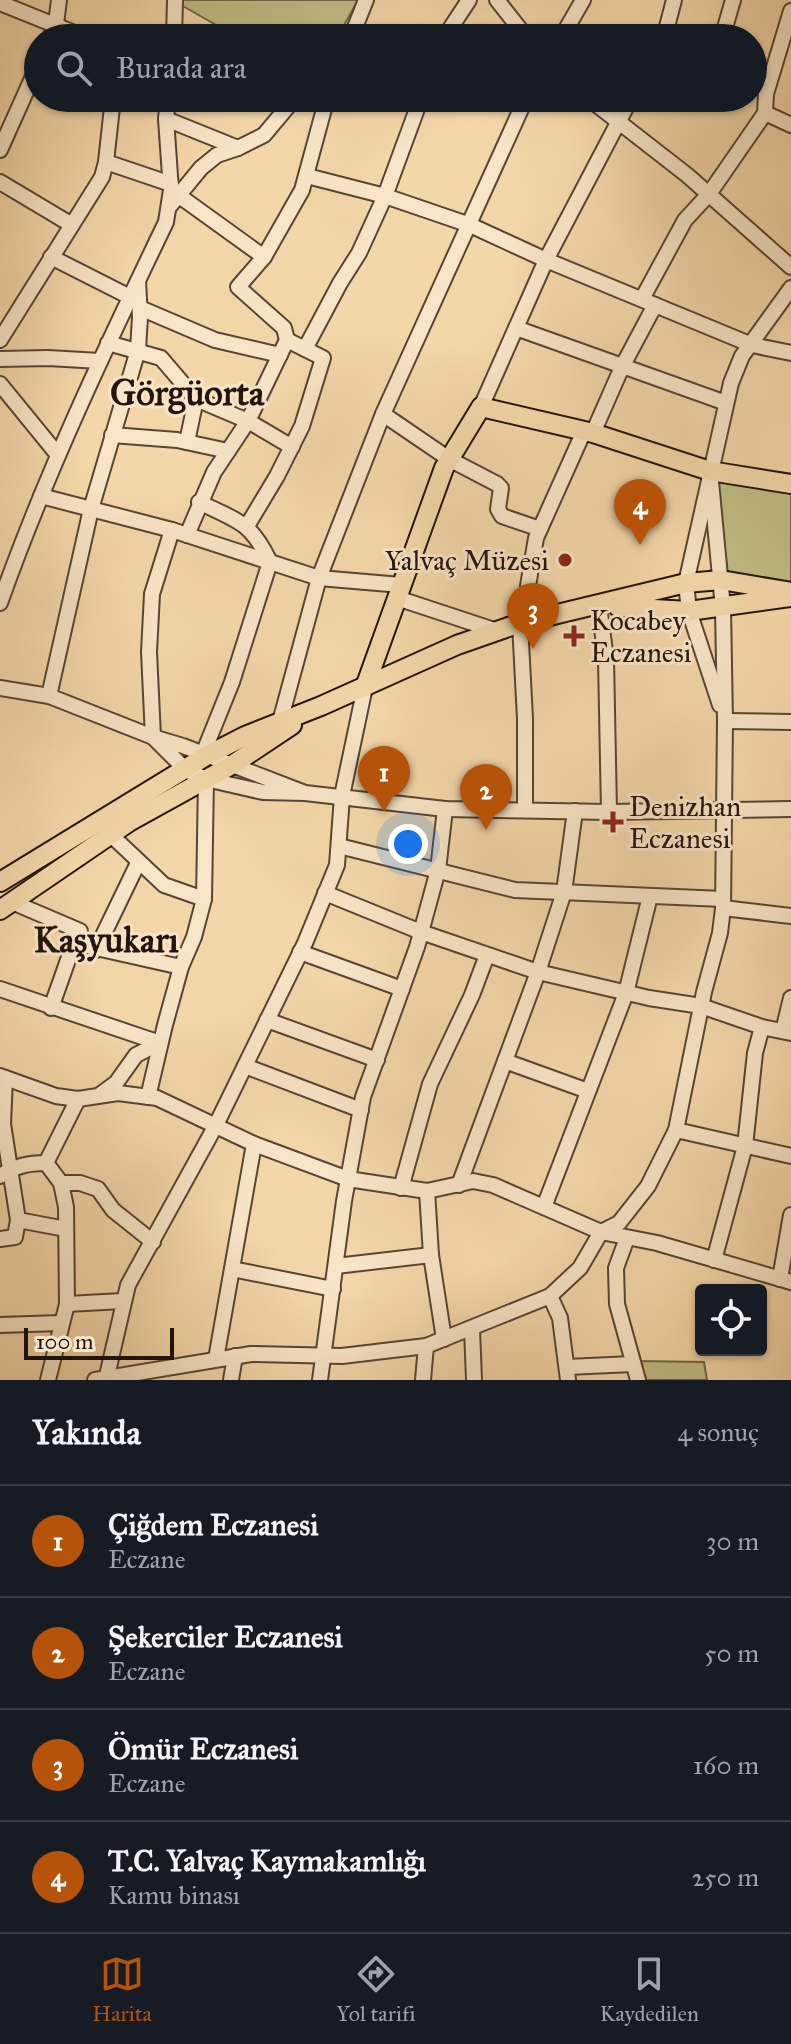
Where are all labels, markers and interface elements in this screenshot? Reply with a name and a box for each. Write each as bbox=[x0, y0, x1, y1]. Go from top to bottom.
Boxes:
search box bbox=[24, 24, 767, 112]
icon: search bbox=[52, 46, 96, 90]
text: Burada ara bbox=[116, 50, 247, 86]
district label: Görgüorta bbox=[110, 371, 265, 415]
pin: 4 bbox=[614, 479, 666, 545]
place label: Yalvaç Müzesi bbox=[385, 543, 549, 578]
marker: Yalvaç Müzesi bbox=[556, 551, 574, 569]
pin: 3 bbox=[507, 583, 559, 649]
place label: Kocabey Eczanesi bbox=[590, 603, 692, 670]
marker: Kocabey Eczanesi bbox=[565, 627, 583, 645]
pin: 1 bbox=[358, 746, 410, 812]
pin: 2 bbox=[460, 764, 512, 830]
place label: Denizhan Eczanesi bbox=[629, 789, 741, 856]
marker: Denizhan Eczanesi bbox=[604, 813, 622, 831]
your location bbox=[388, 824, 428, 864]
district label: Kaşyukarı bbox=[33, 918, 179, 963]
map controls bbox=[695, 1284, 767, 1356]
button: locate bbox=[695, 1284, 767, 1356]
scale bar bbox=[24, 1324, 174, 1360]
text: 100 m bbox=[36, 1328, 93, 1355]
text: Yakında bbox=[32, 1412, 141, 1453]
text: 4 sonuç bbox=[677, 1416, 759, 1448]
text: Çiğdem Eczanesi bbox=[108, 1507, 319, 1543]
text: 1 bbox=[53, 1525, 63, 1557]
text: 30 m bbox=[706, 1525, 759, 1557]
text: Eczane bbox=[108, 1543, 186, 1575]
text: Şekerciler Eczanesi bbox=[108, 1619, 343, 1655]
text: 2 bbox=[52, 1637, 64, 1669]
text: 50 m bbox=[704, 1637, 759, 1669]
text: Eczane bbox=[108, 1655, 186, 1687]
text: Ömür Eczanesi bbox=[108, 1731, 298, 1767]
text: 3 bbox=[53, 1749, 63, 1781]
text: 160 m bbox=[693, 1749, 759, 1781]
text: Eczane bbox=[108, 1767, 186, 1799]
text: T.C. Yalvaç Kaymakamlığı bbox=[108, 1843, 426, 1879]
text: 4 bbox=[51, 1861, 65, 1893]
text: 250 m bbox=[692, 1861, 759, 1893]
text: Kamu binası bbox=[108, 1879, 240, 1911]
tab: Harita bbox=[92, 1952, 152, 2027]
tab: Yol tarifi bbox=[336, 1952, 415, 2027]
tab: Kaydedilen bbox=[600, 1952, 699, 2027]

